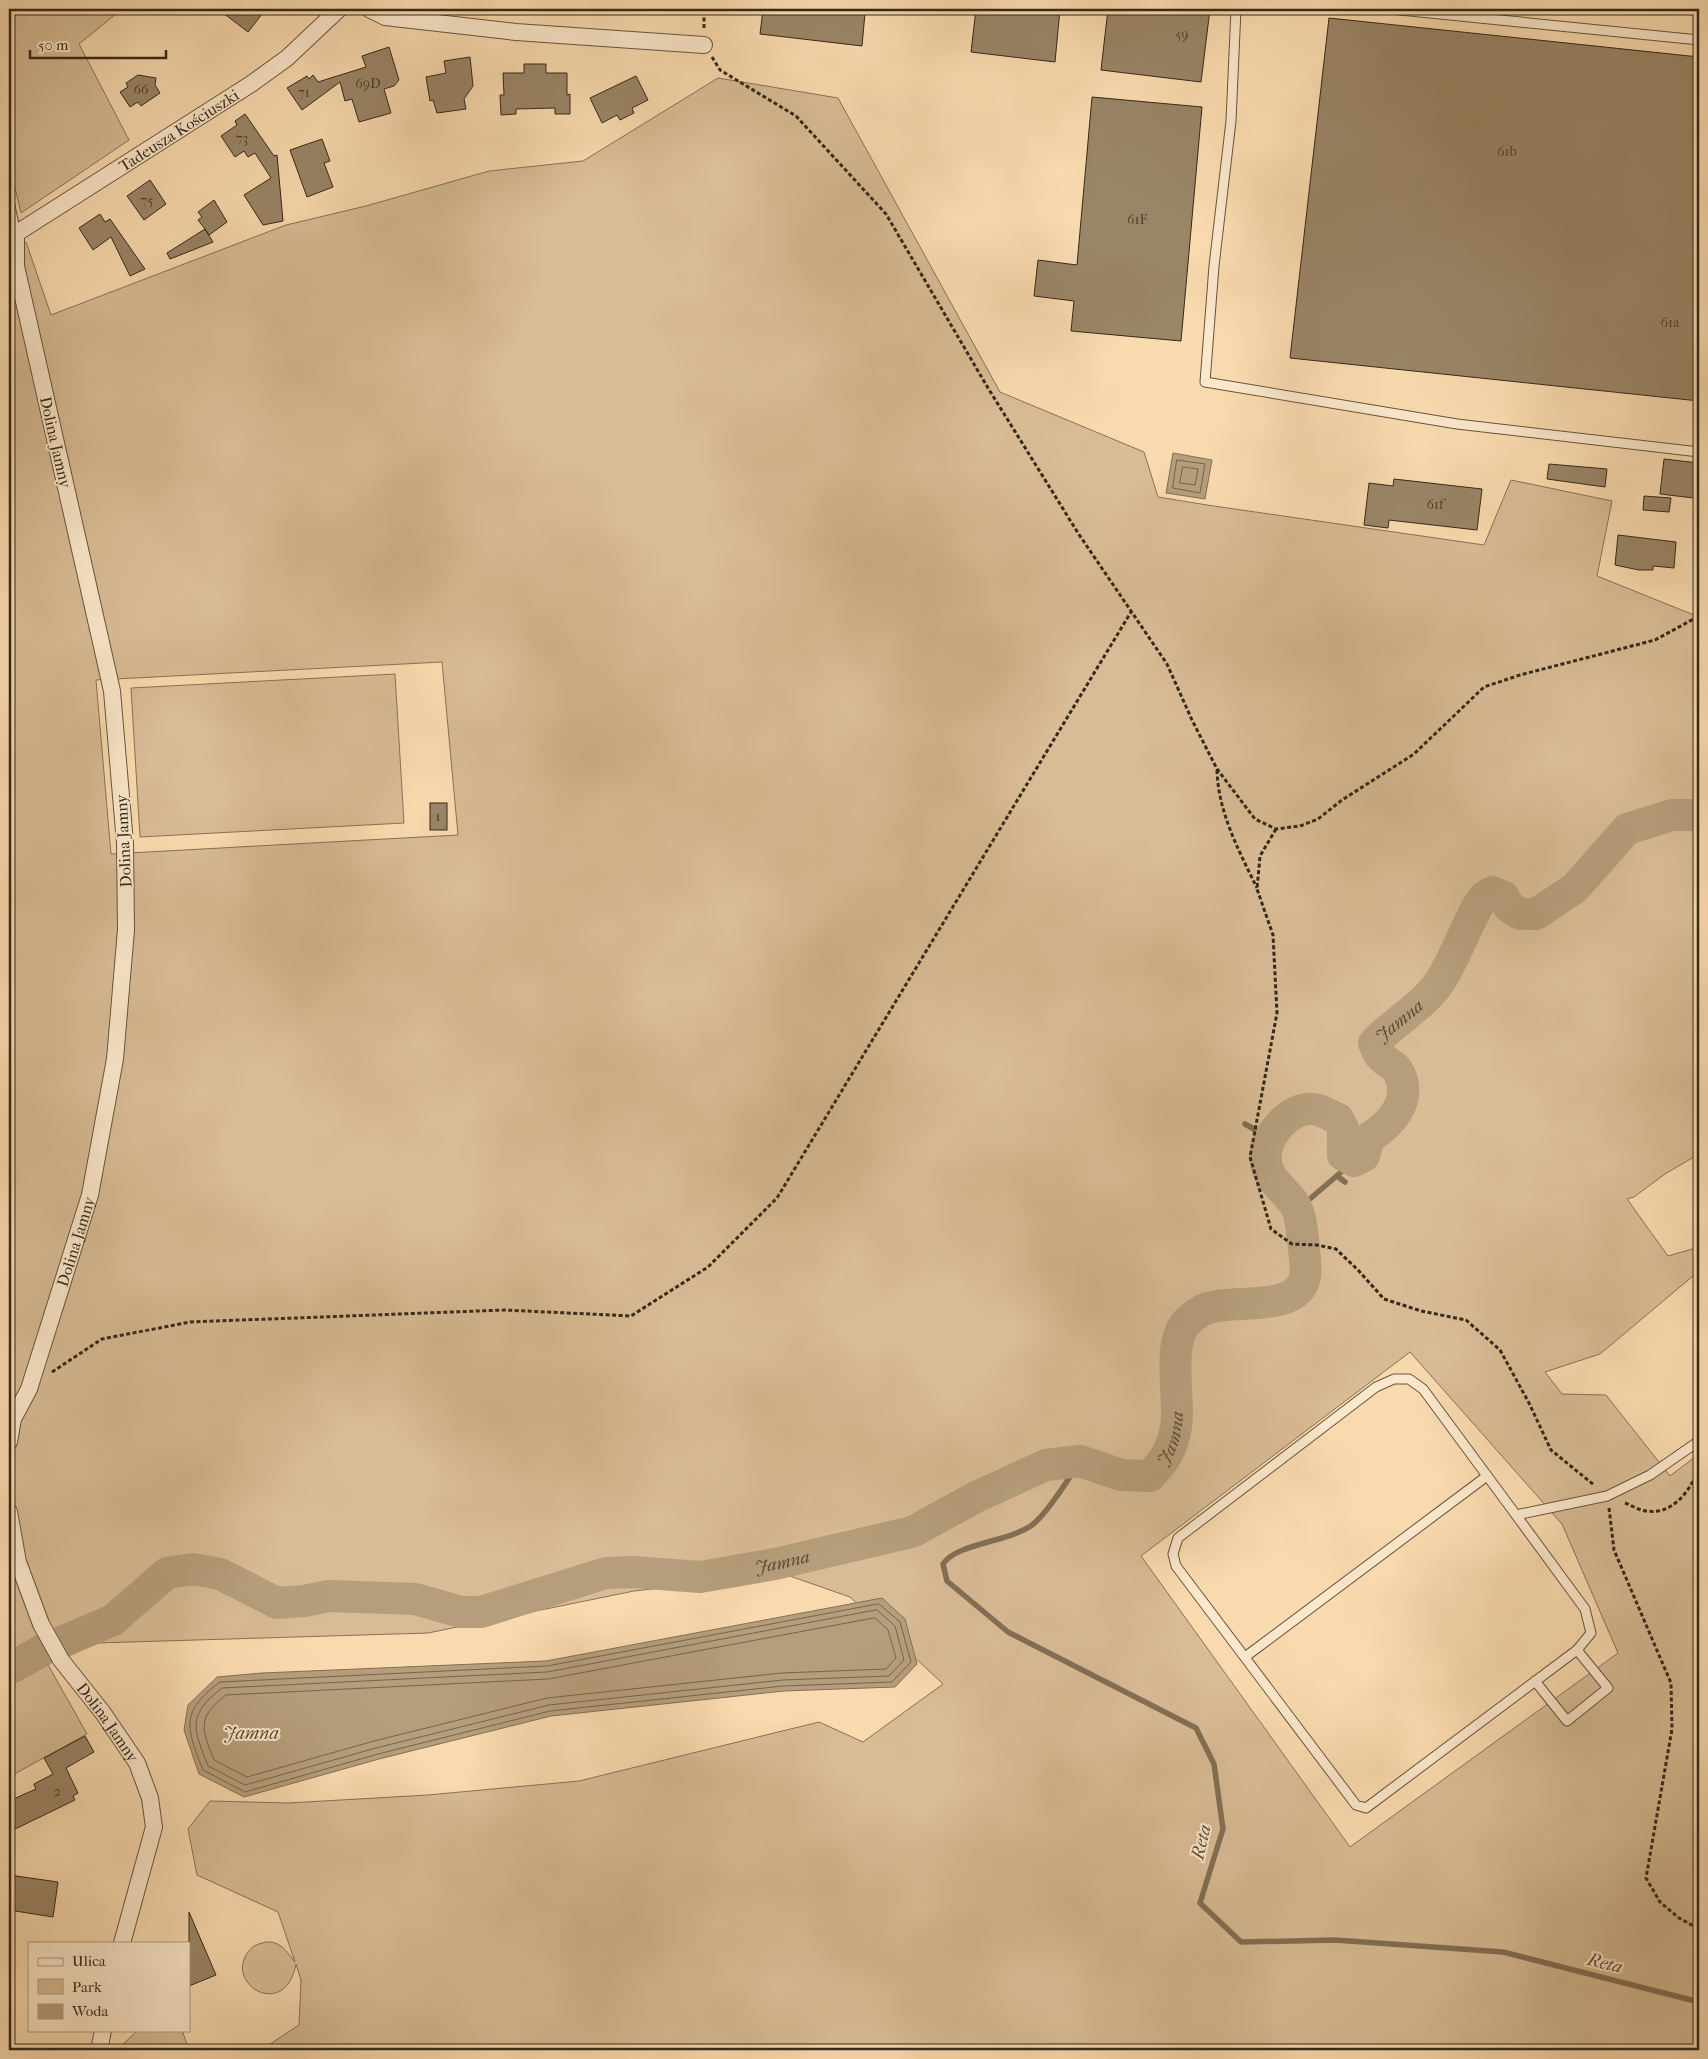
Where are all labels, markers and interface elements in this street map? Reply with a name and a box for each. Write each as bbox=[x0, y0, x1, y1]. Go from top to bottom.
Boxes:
house number: 59 bbox=[1175, 26, 1189, 43]
scale bar bbox=[30, 28, 166, 60]
text: 50 m bbox=[38, 36, 69, 54]
house number: 69D bbox=[355, 75, 381, 92]
house number: 66 bbox=[133, 81, 149, 98]
house number: 71 bbox=[298, 84, 310, 101]
street label: Tadeusza Kościuszki bbox=[115, 85, 243, 176]
house number: 73 bbox=[236, 130, 248, 147]
house number: 61b bbox=[1497, 143, 1517, 160]
house number: 75 bbox=[141, 192, 153, 209]
house number: 61F bbox=[1127, 211, 1147, 228]
house number: 61a bbox=[1661, 314, 1680, 331]
street label: Dolina Jamny bbox=[36, 395, 75, 490]
house number: 61f bbox=[1426, 496, 1447, 513]
street label: Dolina Jamny bbox=[112, 793, 135, 888]
house number: 1 bbox=[436, 808, 441, 825]
water label: Jamna bbox=[1371, 995, 1428, 1047]
street label: Dolina Jamny bbox=[53, 1194, 99, 1289]
water label: Jamna bbox=[1153, 1411, 1188, 1470]
water label: Jamna bbox=[753, 1546, 812, 1578]
street label: Dolina Jamny bbox=[73, 1679, 143, 1766]
water label: Jamna bbox=[223, 1723, 279, 1744]
house number: 2 bbox=[53, 1783, 61, 1800]
water label: Reta bbox=[1187, 1823, 1216, 1863]
legend bbox=[28, 1942, 190, 2032]
water label: Reta bbox=[1584, 1949, 1624, 1978]
text: Ulica bbox=[72, 1952, 107, 1970]
text: Park bbox=[72, 1978, 102, 1996]
text: Woda bbox=[71, 2002, 109, 2020]

